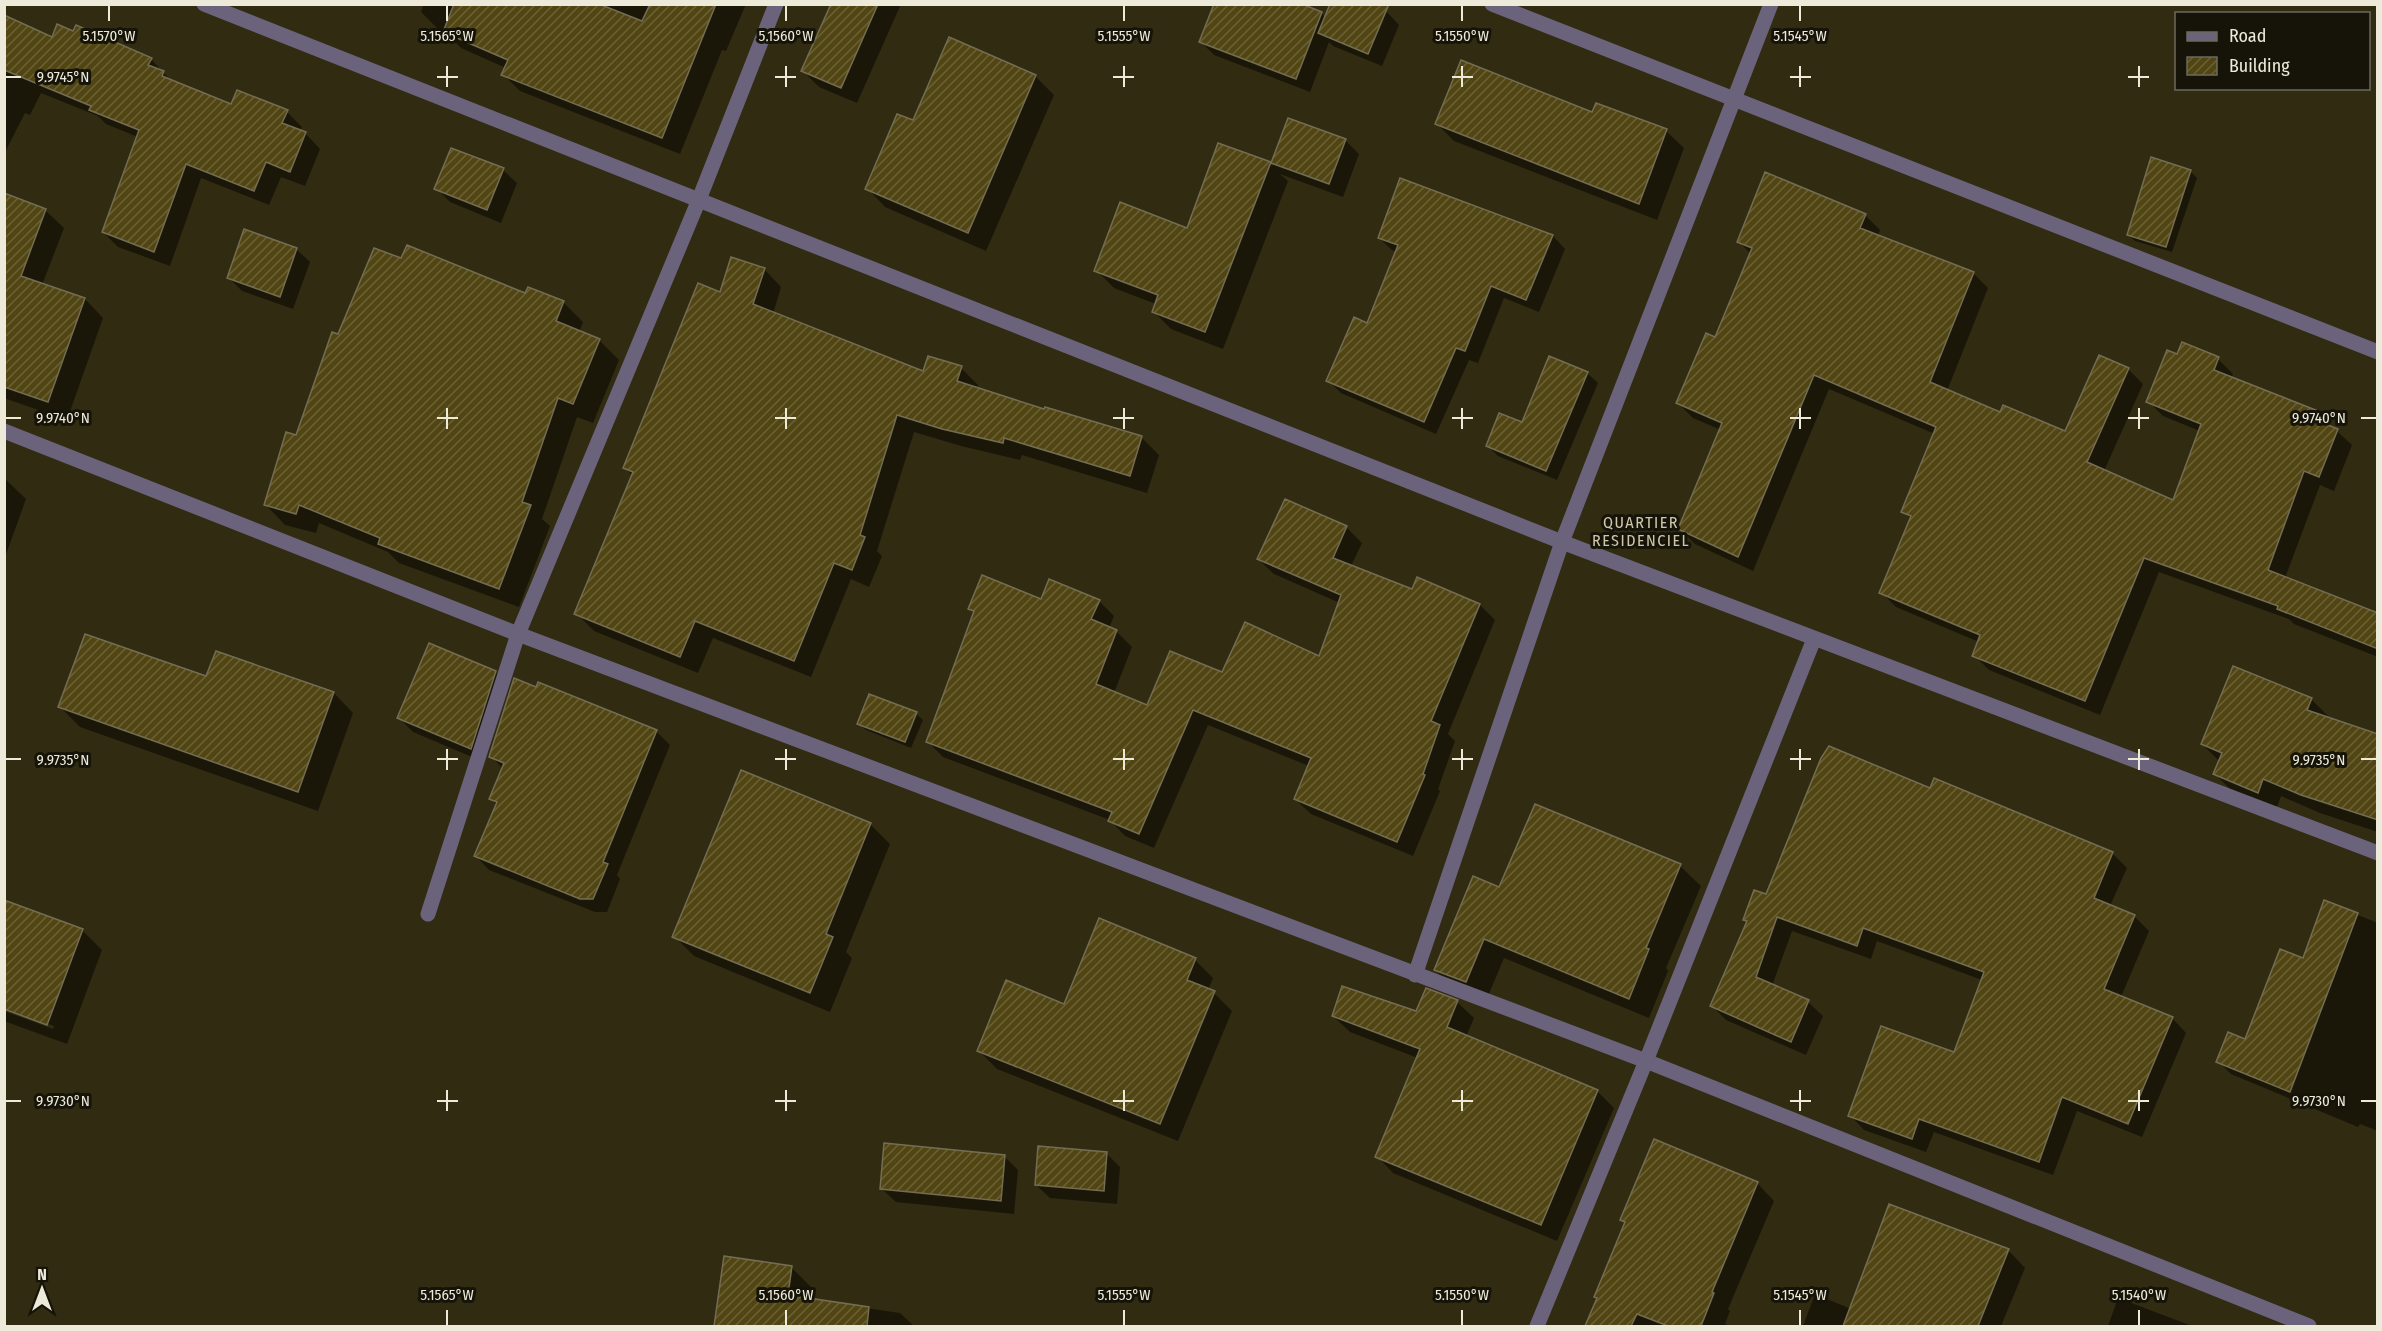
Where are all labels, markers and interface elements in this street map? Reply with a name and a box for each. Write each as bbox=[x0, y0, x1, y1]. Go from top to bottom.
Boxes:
legend bbox=[2175, 12, 2370, 90]
text: Road bbox=[2229, 25, 2266, 47]
text: 5.1570°W bbox=[83, 27, 135, 45]
text: 5.1565°W bbox=[420, 27, 474, 45]
text: 5.1560°W bbox=[759, 27, 813, 45]
text: 5.1555°W bbox=[1097, 27, 1151, 45]
text: 5.1550°W bbox=[1435, 27, 1489, 45]
text: 5.1545°W bbox=[1773, 27, 1827, 45]
text: Building bbox=[2229, 55, 2290, 77]
text: 9.9745°N bbox=[37, 68, 89, 86]
text: 9.9740°N bbox=[36, 409, 90, 427]
text: 9.9740°N bbox=[2292, 409, 2346, 427]
district label: QUARTIER RESIDENCIEL bbox=[1592, 513, 1690, 550]
text: 9.9735°N bbox=[37, 751, 89, 769]
text: 9.9735°N bbox=[2293, 751, 2345, 769]
text: 9.9730°N bbox=[36, 1092, 90, 1110]
text: 9.9730°N bbox=[2292, 1092, 2346, 1110]
north arrow bbox=[12, 1259, 72, 1319]
text: N bbox=[37, 1265, 47, 1284]
text: 5.1565°W bbox=[420, 1286, 474, 1304]
text: 5.1560°W bbox=[759, 1286, 813, 1304]
text: 5.1555°W bbox=[1097, 1286, 1151, 1304]
text: 5.1550°W bbox=[1435, 1286, 1489, 1304]
text: 5.1545°W bbox=[1773, 1286, 1827, 1304]
text: 5.1540°W bbox=[2112, 1286, 2166, 1304]

